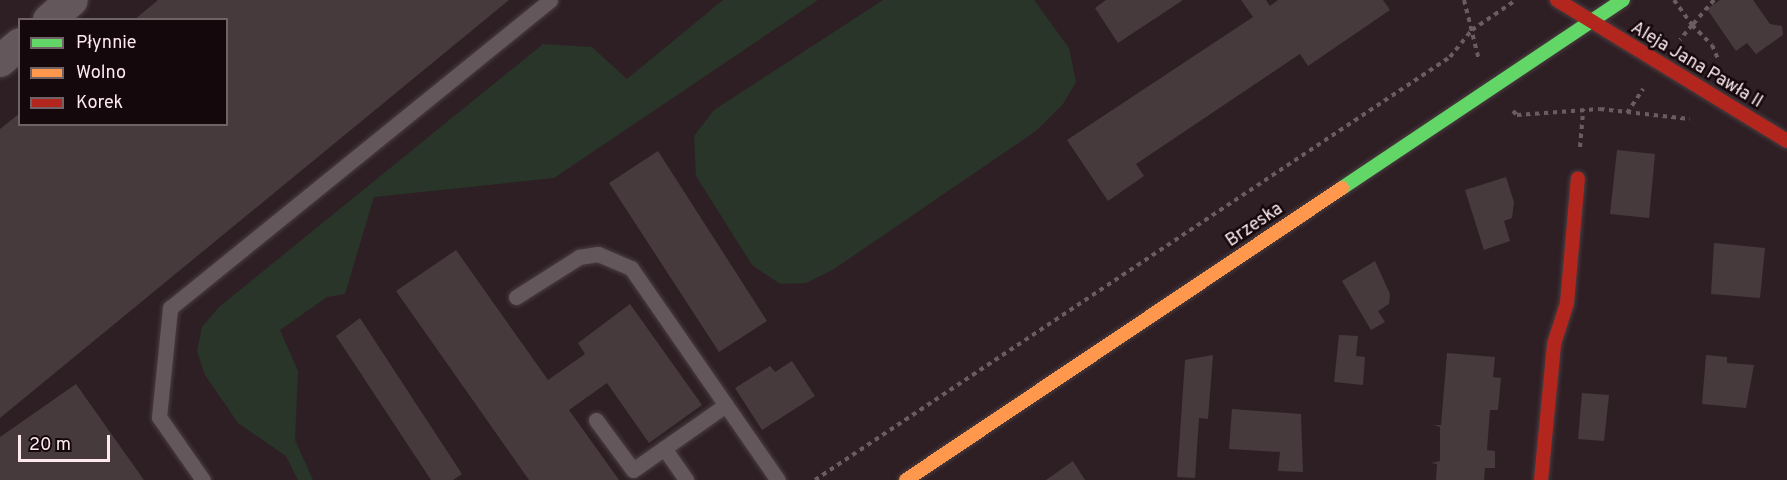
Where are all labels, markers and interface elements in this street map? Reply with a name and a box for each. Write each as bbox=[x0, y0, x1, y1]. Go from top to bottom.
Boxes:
legend bbox=[18, 18, 228, 126]
street label: Aleja Jana Pawła II bbox=[1626, 18, 1766, 114]
text: Płynnie bbox=[76, 32, 137, 55]
text: Wolno bbox=[76, 62, 126, 85]
text: Korek bbox=[76, 92, 123, 115]
street label: Brzeska bbox=[1222, 199, 1288, 253]
scale bar bbox=[21, 423, 112, 461]
text: 20 m bbox=[29, 434, 71, 457]

